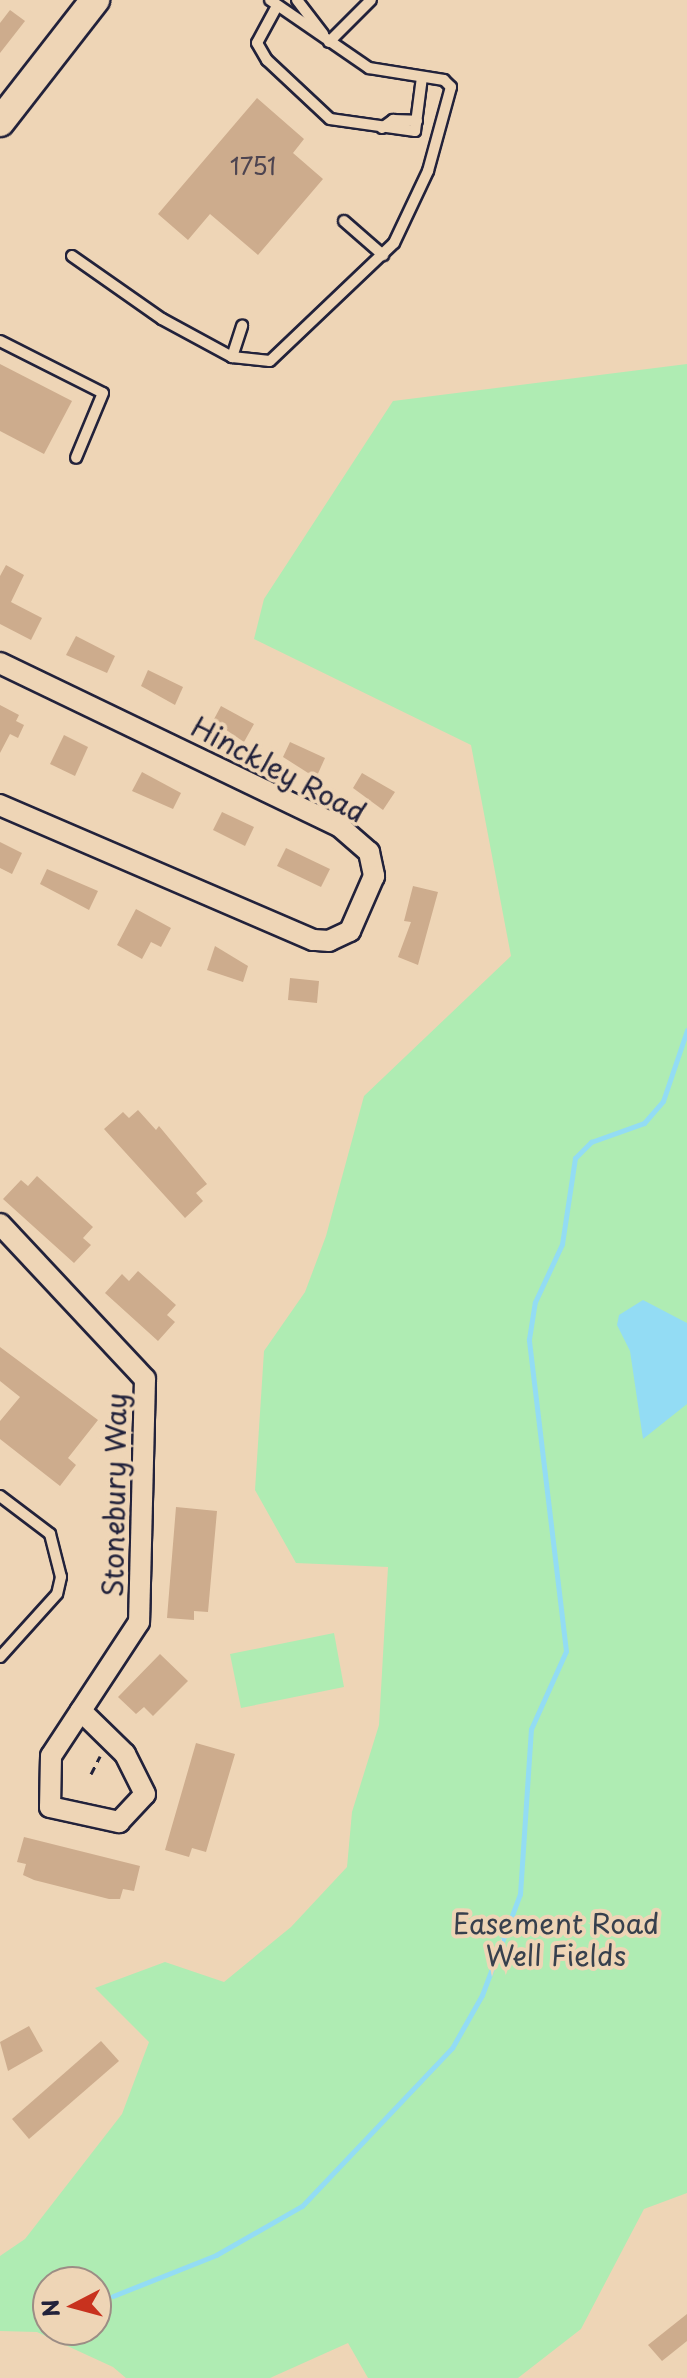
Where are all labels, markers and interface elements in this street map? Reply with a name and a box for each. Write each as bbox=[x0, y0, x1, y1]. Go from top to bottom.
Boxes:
house number: 1751 bbox=[230, 152, 276, 180]
street label: Hinckley Road bbox=[185, 709, 373, 829]
street label: Stonebury Way bbox=[95, 1392, 133, 1598]
park label: Easement Road Well Fields bbox=[453, 1906, 659, 1972]
north arrow bbox=[32, 2266, 112, 2346]
text: N bbox=[32, 2298, 67, 2319]

